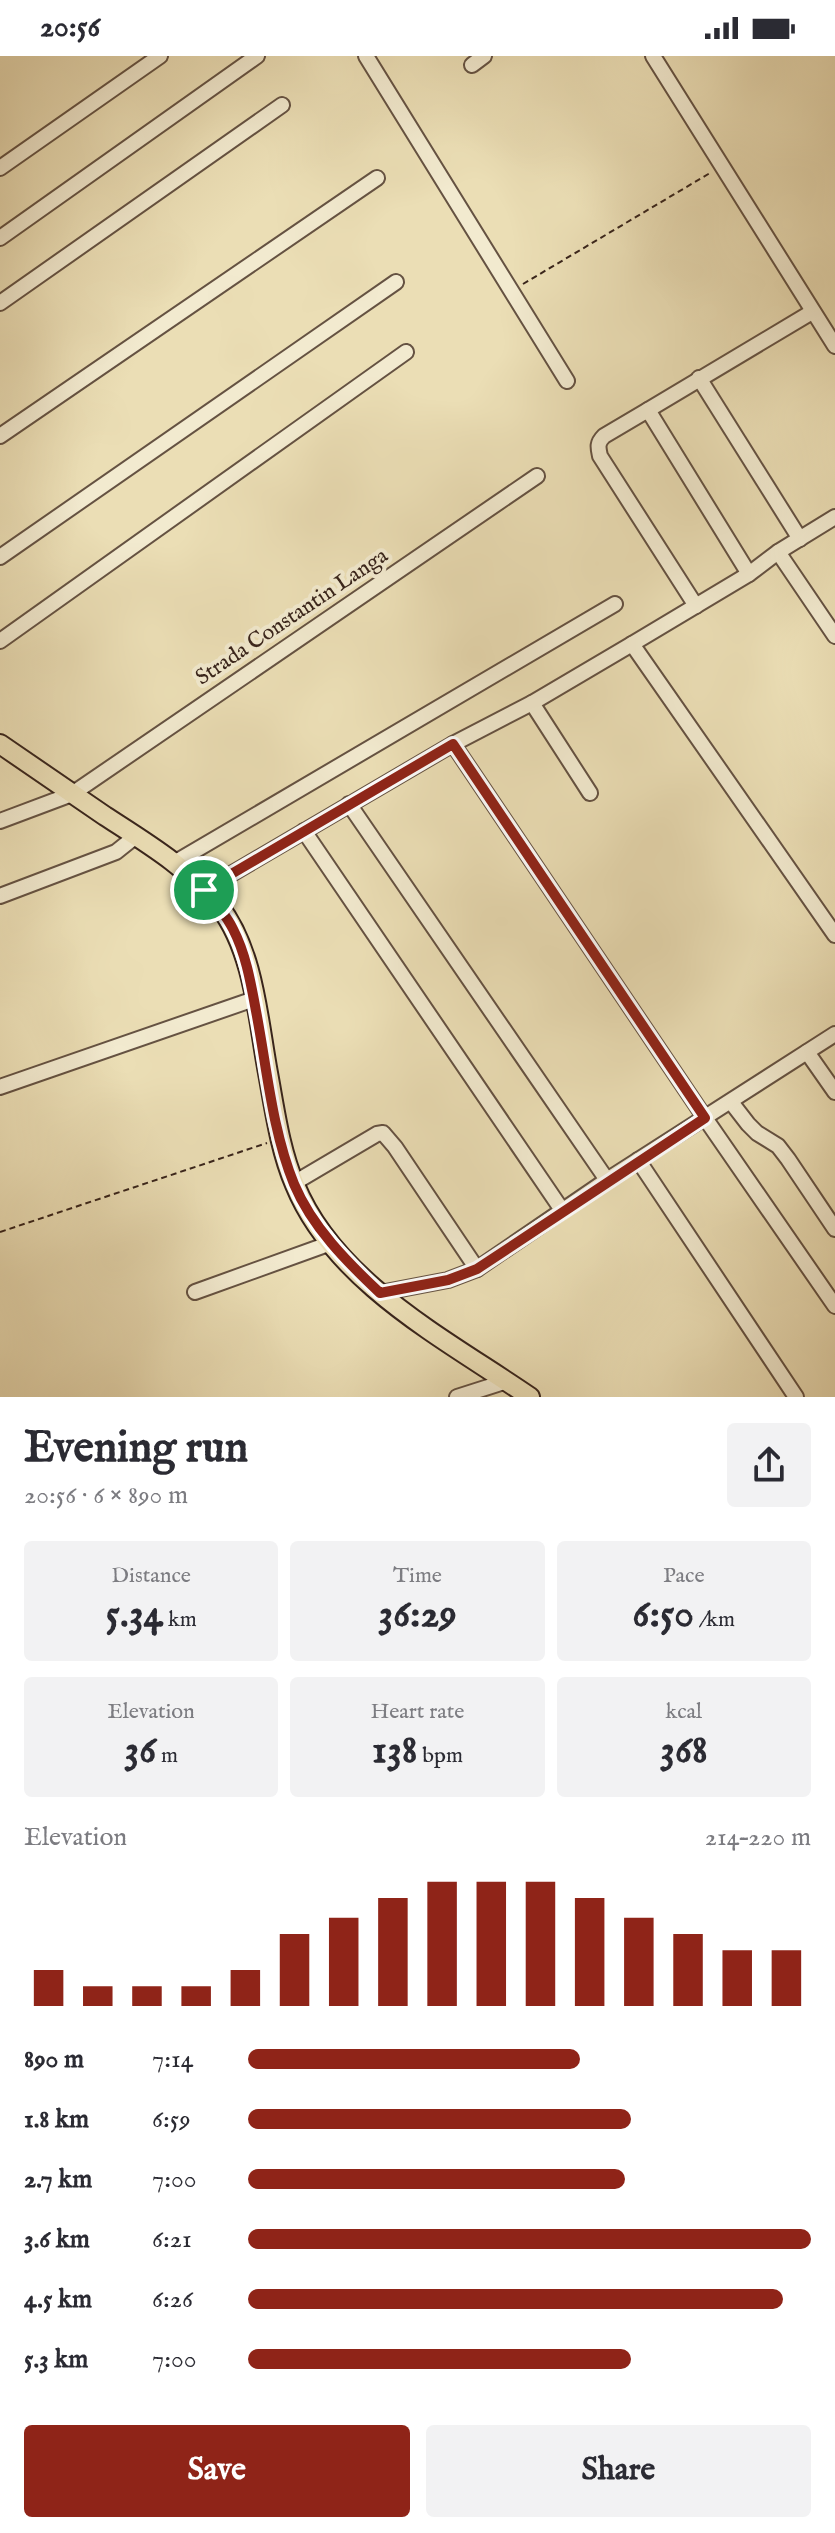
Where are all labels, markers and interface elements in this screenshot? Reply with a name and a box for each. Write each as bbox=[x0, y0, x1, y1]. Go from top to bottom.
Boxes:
text: 20:56 bbox=[40, 9, 100, 47]
street label: Strada Constantin Langa bbox=[190, 542, 394, 692]
pin bbox=[170, 856, 238, 924]
icon: arrive bbox=[182, 868, 226, 912]
text: Evening run bbox=[24, 1421, 248, 1477]
button: share bbox=[727, 1423, 811, 1507]
text: 20:56 · 6 × 890 m bbox=[24, 1479, 188, 1512]
text: Distance bbox=[111, 1562, 191, 1590]
text: Time bbox=[393, 1562, 442, 1590]
text: Pace bbox=[663, 1562, 705, 1590]
text: 5.34 bbox=[106, 1590, 163, 1641]
text: 36:29 bbox=[378, 1590, 457, 1641]
text: 6:50 bbox=[633, 1590, 694, 1641]
text: km bbox=[163, 1606, 197, 1634]
text: /km bbox=[694, 1606, 735, 1634]
text: Elevation bbox=[108, 1698, 195, 1726]
text: Heart rate bbox=[371, 1698, 464, 1726]
text: kcal bbox=[665, 1698, 702, 1726]
text: 36 bbox=[124, 1726, 156, 1777]
text: 138 bbox=[372, 1726, 418, 1777]
text: 368 bbox=[660, 1726, 708, 1777]
text: m bbox=[156, 1742, 178, 1770]
text: bpm bbox=[418, 1742, 463, 1770]
text: Elevation bbox=[24, 1821, 127, 1854]
text: 214–220 m bbox=[705, 1821, 811, 1854]
text: 890 m bbox=[24, 2043, 84, 2076]
text: 7:14 bbox=[152, 2043, 193, 2076]
text: 1.8 km bbox=[24, 2103, 89, 2136]
text: 6:59 bbox=[152, 2103, 191, 2136]
text: 2.7 km bbox=[24, 2163, 92, 2196]
text: 7:00 bbox=[152, 2163, 197, 2196]
text: 3.6 km bbox=[24, 2223, 90, 2256]
text: 6:21 bbox=[152, 2223, 192, 2256]
text: 4.5 km bbox=[24, 2283, 92, 2316]
text: 6:26 bbox=[152, 2283, 193, 2316]
text: 5.3 km bbox=[24, 2343, 88, 2376]
text: 7:00 bbox=[152, 2343, 197, 2376]
button: Save bbox=[24, 2425, 410, 2517]
button: Share bbox=[426, 2425, 811, 2517]

